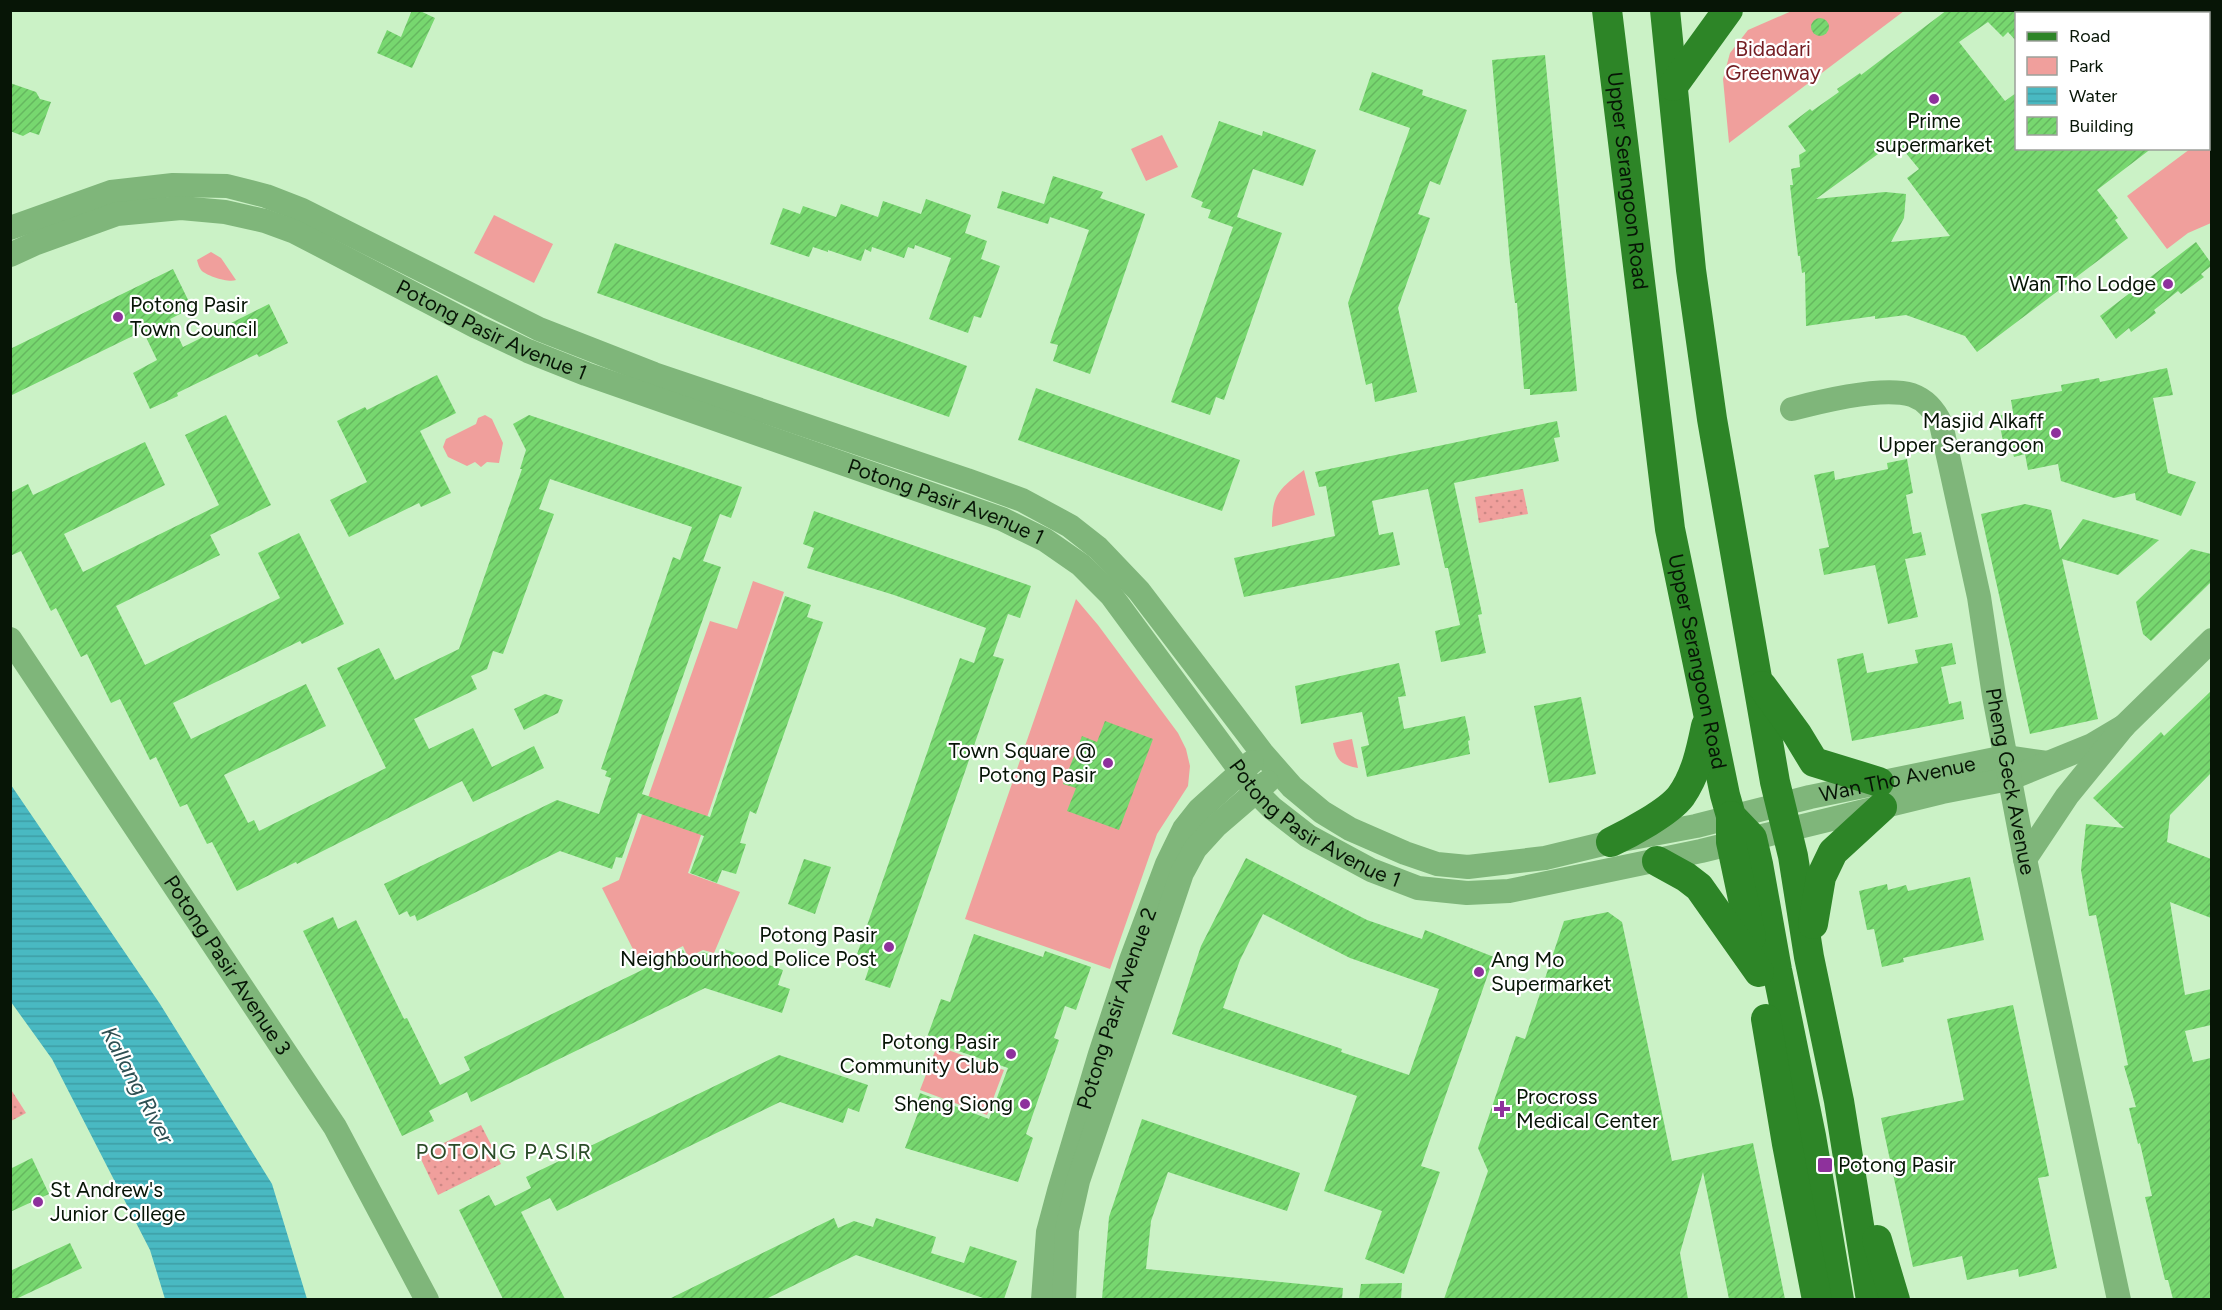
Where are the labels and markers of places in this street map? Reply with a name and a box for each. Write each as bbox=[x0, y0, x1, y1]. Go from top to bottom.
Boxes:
marker: Prime supermarket bbox=[1927, 92, 1941, 106]
place label: Prime supermarket bbox=[1875, 108, 1993, 157]
place label: Wan Tho Lodge bbox=[2009, 271, 2156, 296]
marker: Wan Tho Lodge bbox=[2161, 277, 2175, 291]
place label: Potong Pasir Town Council bbox=[130, 292, 257, 341]
marker: Potong Pasir Town Council bbox=[111, 310, 125, 324]
place label: Masjid Alkaff Upper Serangoon bbox=[1878, 408, 2044, 457]
marker: Masjid Alkaff Upper Serangoon bbox=[2049, 426, 2063, 440]
place label: Town Square @ Potong Pasir bbox=[948, 738, 1096, 787]
marker: Town Square @ Potong Pasir bbox=[1101, 756, 1115, 770]
place label: Potong Pasir Neighbourhood Police Post bbox=[620, 922, 877, 971]
marker: Potong Pasir Neighbourhood Police Post bbox=[882, 940, 896, 954]
place label: Ang Mo Supermarket bbox=[1491, 947, 1612, 996]
marker: Ang Mo Supermarket bbox=[1472, 965, 1486, 979]
place label: Potong Pasir Community Club bbox=[840, 1029, 999, 1078]
marker: Potong Pasir Community Club bbox=[1004, 1047, 1018, 1061]
place label: Procross Medical Center bbox=[1516, 1084, 1659, 1133]
place label: Sheng Siong bbox=[894, 1091, 1013, 1116]
marker: Sheng Siong bbox=[1018, 1097, 1032, 1111]
marker: Procross Medical Center bbox=[1493, 1100, 1511, 1118]
place label: Potong Pasir bbox=[1838, 1152, 1956, 1177]
marker: Potong Pasir bbox=[1816, 1156, 1834, 1174]
place label: St Andrew's Junior College bbox=[50, 1177, 185, 1226]
marker: St Andrew's Junior College bbox=[31, 1195, 45, 1209]

